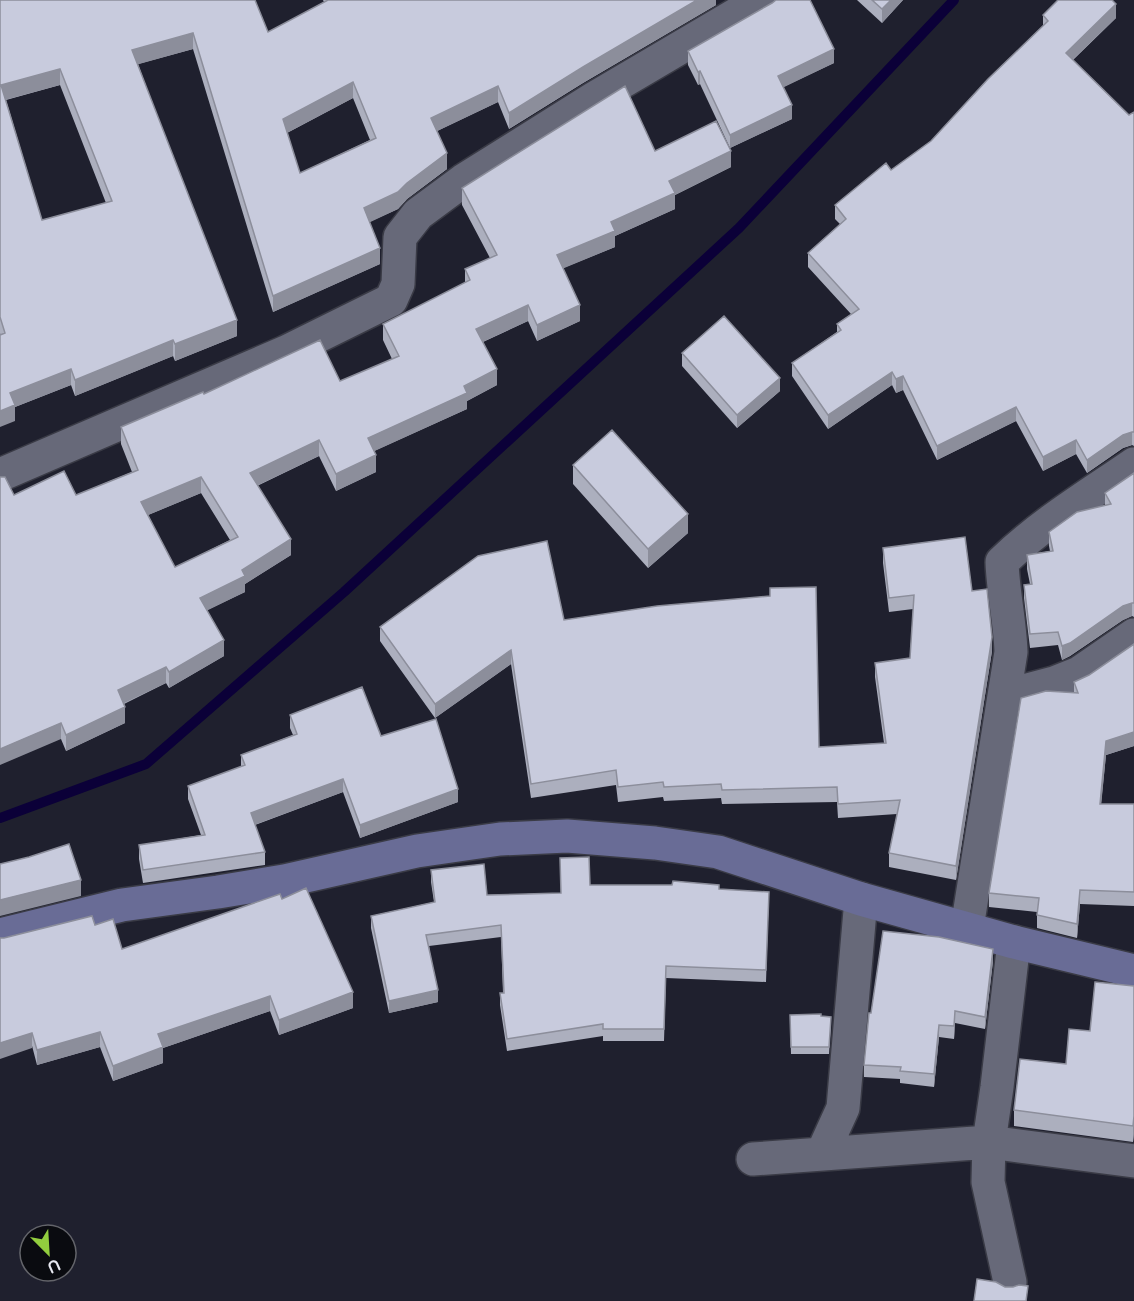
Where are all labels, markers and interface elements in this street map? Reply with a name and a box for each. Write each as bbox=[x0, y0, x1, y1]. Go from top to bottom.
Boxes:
north arrow bbox=[18, 1223, 78, 1283]
text: U bbox=[44, 1254, 63, 1277]

